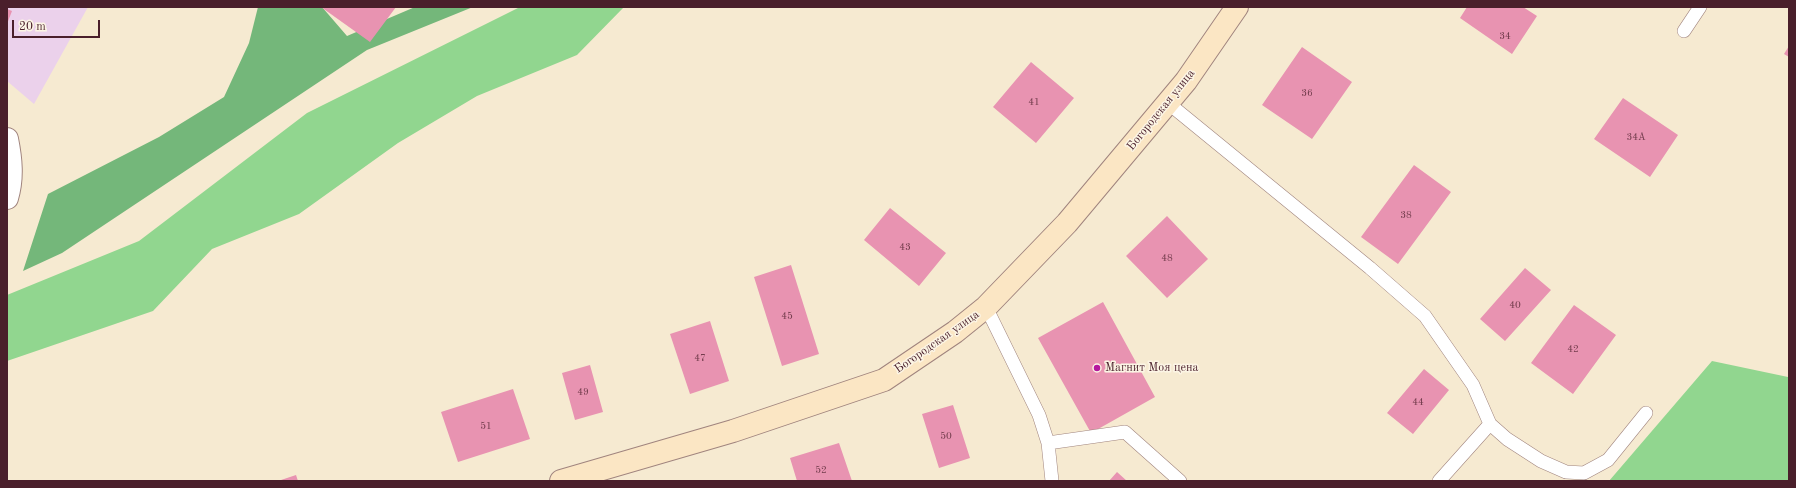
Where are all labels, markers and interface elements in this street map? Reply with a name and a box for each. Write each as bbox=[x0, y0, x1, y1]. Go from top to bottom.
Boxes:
scale bar bbox=[14, 12, 102, 38]
text: 20 m bbox=[19, 21, 46, 33]
house number: 34 bbox=[1499, 30, 1511, 42]
street label: Богородская улица bbox=[1124, 67, 1198, 153]
house number: 36 bbox=[1301, 87, 1313, 99]
house number: 41 bbox=[1028, 96, 1040, 108]
house number: 34А bbox=[1626, 131, 1646, 143]
house number: 38 bbox=[1400, 209, 1412, 221]
house number: 43 bbox=[899, 241, 911, 253]
house number: 48 bbox=[1161, 252, 1173, 264]
house number: 40 bbox=[1509, 299, 1521, 311]
street label: Богородская улица bbox=[892, 307, 982, 377]
house number: 45 bbox=[781, 310, 793, 322]
house number: 42 bbox=[1567, 343, 1579, 355]
house number: 47 bbox=[694, 352, 706, 364]
place label: Магнит Моя цена bbox=[1105, 361, 1198, 375]
marker: Магнит Моя цена bbox=[1092, 363, 1102, 373]
house number: 49 bbox=[577, 386, 589, 398]
house number: 44 bbox=[1412, 396, 1424, 408]
house number: 51 bbox=[480, 420, 492, 432]
house number: 50 bbox=[940, 430, 952, 442]
house number: 52 bbox=[815, 464, 827, 476]

